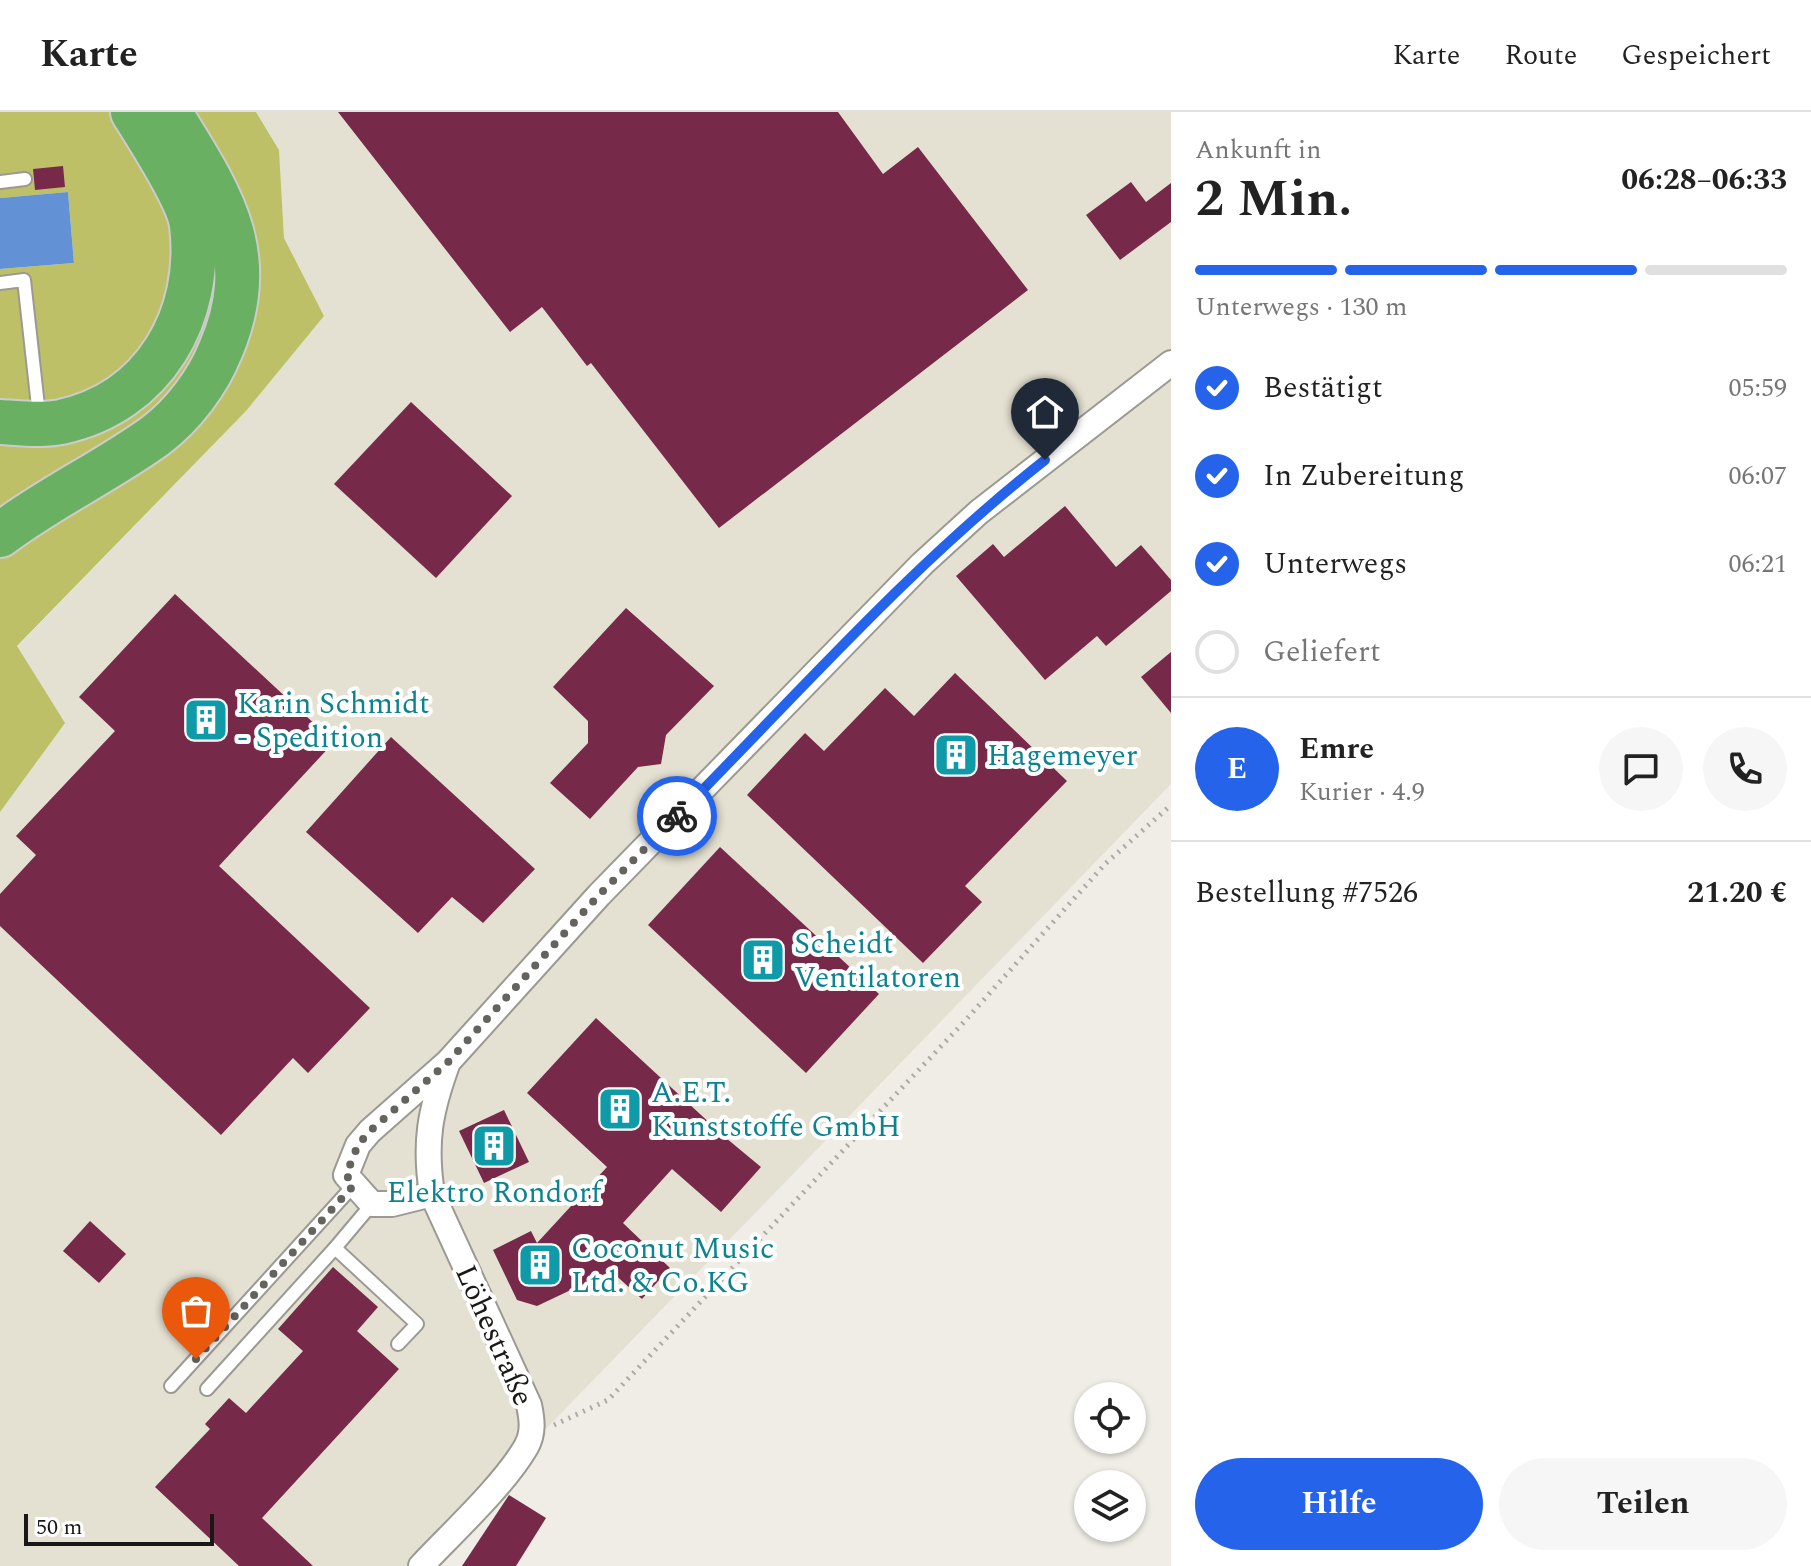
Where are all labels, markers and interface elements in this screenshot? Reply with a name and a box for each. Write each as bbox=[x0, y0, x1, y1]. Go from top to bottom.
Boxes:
text: Karte bbox=[40, 26, 138, 84]
text: Karte bbox=[1393, 34, 1460, 77]
text: Route bbox=[1504, 34, 1577, 77]
text: Gespeichert bbox=[1621, 34, 1771, 77]
text: Ankunft in bbox=[1195, 130, 1321, 170]
text: 06:28–06:33 bbox=[1621, 157, 1787, 203]
text: 2 Min. bbox=[1195, 160, 1352, 239]
text: Unterwegs · 130 m bbox=[1195, 287, 1407, 327]
text: Bestätigt bbox=[1263, 365, 1383, 411]
icon: check bbox=[1195, 366, 1239, 410]
text: 05:59 bbox=[1728, 368, 1787, 408]
pin bbox=[1011, 378, 1079, 460]
icon: home bbox=[1023, 390, 1067, 434]
text: In Zubereitung bbox=[1263, 453, 1464, 499]
icon: check bbox=[1195, 454, 1239, 498]
text: 06:07 bbox=[1728, 456, 1787, 496]
text: Unterwegs bbox=[1263, 541, 1407, 587]
icon: check bbox=[1195, 542, 1239, 586]
text: 06:21 bbox=[1728, 544, 1787, 584]
text: Geliefert bbox=[1263, 629, 1381, 675]
place label: Karin Schmidt - Spedition bbox=[237, 681, 430, 761]
building icon: Karin Schmidt - Spedition bbox=[182, 696, 230, 744]
text: Emre bbox=[1299, 726, 1374, 772]
button: chat bbox=[1599, 727, 1683, 811]
button: phone bbox=[1703, 727, 1787, 811]
building icon: Hagemeyer bbox=[932, 731, 980, 779]
place label: Hagemeyer bbox=[987, 733, 1138, 779]
text: E bbox=[1227, 746, 1247, 792]
text: Kurier · 4.9 bbox=[1299, 772, 1425, 812]
courier bbox=[637, 776, 717, 856]
icon: bike bbox=[655, 794, 699, 838]
text: Bestellung #7526 bbox=[1195, 870, 1418, 916]
text: 21.20 € bbox=[1687, 870, 1787, 916]
place label: Scheidt Ventilatoren bbox=[794, 921, 961, 1001]
building icon: Scheidt Ventilatoren bbox=[739, 936, 787, 984]
place label: A.E.T. Kunststoffe GmbH bbox=[651, 1070, 901, 1150]
building icon: A.E.T. Kunststoffe GmbH bbox=[596, 1085, 644, 1133]
building icon: Elektro Rondorf bbox=[470, 1122, 518, 1170]
place label: Elektro Rondorf bbox=[387, 1170, 604, 1216]
place label: Coconut Music Ltd. & Co.KG bbox=[571, 1226, 774, 1306]
building icon: Coconut Music Ltd. & Co.KG bbox=[516, 1241, 564, 1289]
street label: Löhestraße bbox=[443, 1257, 546, 1413]
pin bbox=[162, 1277, 230, 1359]
icon: bag bbox=[174, 1289, 218, 1333]
map controls bbox=[1074, 1382, 1146, 1542]
button: locate bbox=[1074, 1382, 1146, 1454]
button: Hilfe bbox=[1195, 1458, 1483, 1550]
button: Teilen bbox=[1499, 1458, 1787, 1550]
button: layers bbox=[1074, 1470, 1146, 1542]
scale bar bbox=[24, 1510, 214, 1546]
text: 50 m bbox=[36, 1511, 82, 1544]

